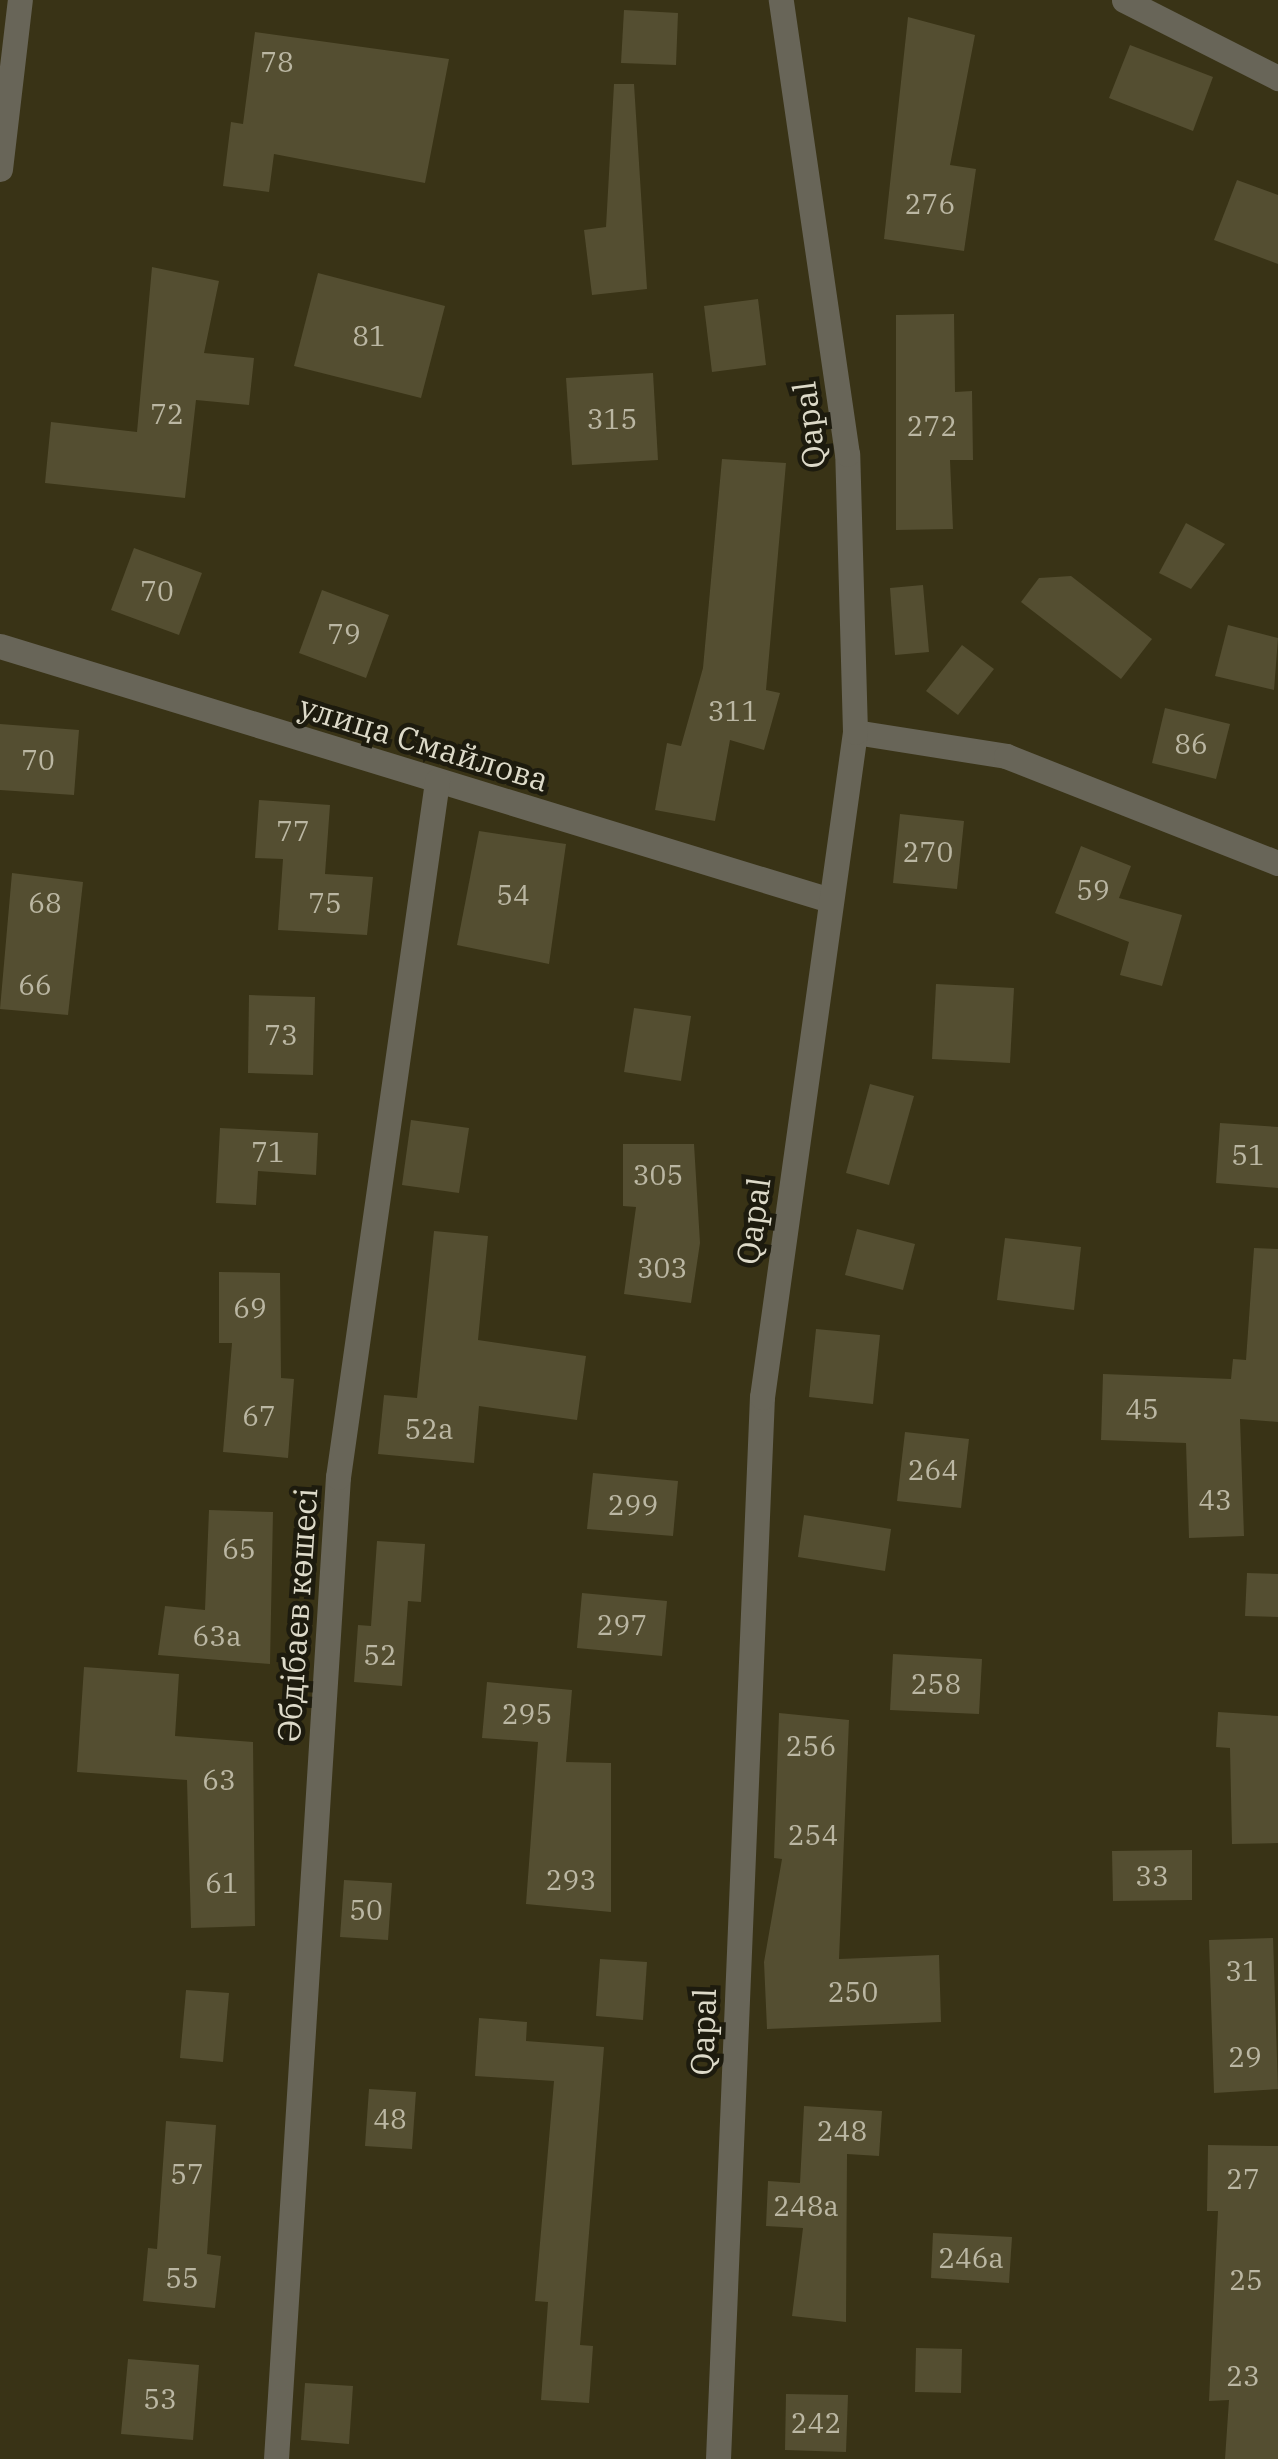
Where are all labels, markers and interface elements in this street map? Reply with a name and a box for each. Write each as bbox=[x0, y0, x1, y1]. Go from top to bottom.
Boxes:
house number: 78 bbox=[260, 45, 294, 79]
house number: 276 bbox=[905, 187, 955, 221]
house number: 81 bbox=[352, 319, 386, 353]
street label: Qapal bbox=[785, 379, 833, 471]
house number: 72 bbox=[150, 397, 184, 431]
house number: 315 bbox=[587, 402, 637, 436]
house number: 272 bbox=[907, 409, 957, 443]
house number: 70 bbox=[140, 574, 174, 608]
house number: 79 bbox=[327, 617, 361, 651]
street label: улица Смайлова bbox=[295, 687, 553, 799]
house number: 311 bbox=[708, 694, 758, 728]
house number: 86 bbox=[1174, 727, 1208, 761]
house number: 70 bbox=[21, 743, 55, 777]
house number: 77 bbox=[276, 814, 310, 848]
house number: 270 bbox=[903, 835, 953, 869]
house number: 59 bbox=[1076, 873, 1110, 907]
house number: 54 bbox=[496, 878, 530, 912]
house number: 68 bbox=[28, 886, 62, 920]
house number: 75 bbox=[308, 886, 342, 920]
house number: 66 bbox=[18, 968, 52, 1002]
house number: 73 bbox=[264, 1018, 298, 1052]
house number: 71 bbox=[251, 1135, 285, 1169]
house number: 51 bbox=[1231, 1138, 1265, 1172]
house number: 305 bbox=[633, 1158, 683, 1192]
street label: Qapal bbox=[728, 1175, 778, 1267]
house number: 303 bbox=[637, 1251, 687, 1285]
house number: 69 bbox=[233, 1291, 267, 1325]
house number: 45 bbox=[1125, 1392, 1159, 1426]
house number: 67 bbox=[242, 1399, 276, 1433]
house number: 52а bbox=[405, 1412, 453, 1446]
house number: 264 bbox=[908, 1453, 958, 1487]
house number: 43 bbox=[1198, 1483, 1232, 1517]
street label: Әбдібаев көшесі bbox=[269, 1487, 325, 1743]
house number: 299 bbox=[608, 1488, 658, 1522]
house number: 65 bbox=[222, 1532, 256, 1566]
house number: 297 bbox=[597, 1608, 647, 1642]
house number: 63а bbox=[193, 1619, 241, 1653]
house number: 52 bbox=[363, 1638, 397, 1672]
house number: 258 bbox=[911, 1667, 961, 1701]
house number: 295 bbox=[502, 1697, 552, 1731]
house number: 256 bbox=[786, 1729, 836, 1763]
house number: 63 bbox=[202, 1763, 236, 1797]
house number: 254 bbox=[788, 1818, 838, 1852]
house number: 33 bbox=[1135, 1859, 1169, 1893]
house number: 293 bbox=[546, 1863, 596, 1897]
house number: 61 bbox=[205, 1866, 239, 1900]
house number: 50 bbox=[349, 1893, 383, 1927]
house number: 31 bbox=[1225, 1954, 1259, 1988]
house number: 250 bbox=[828, 1975, 878, 2009]
street label: Qapal bbox=[682, 1988, 724, 2076]
house number: 29 bbox=[1228, 2040, 1262, 2074]
house number: 48 bbox=[373, 2102, 407, 2136]
house number: 248 bbox=[817, 2114, 867, 2148]
house number: 57 bbox=[170, 2157, 204, 2191]
house number: 27 bbox=[1226, 2162, 1260, 2196]
house number: 248а bbox=[773, 2189, 839, 2223]
house number: 246а bbox=[938, 2241, 1004, 2275]
house number: 55 bbox=[165, 2261, 199, 2295]
house number: 25 bbox=[1229, 2263, 1263, 2297]
house number: 23 bbox=[1226, 2359, 1260, 2393]
house number: 53 bbox=[143, 2382, 177, 2416]
house number: 242 bbox=[791, 2406, 841, 2440]

